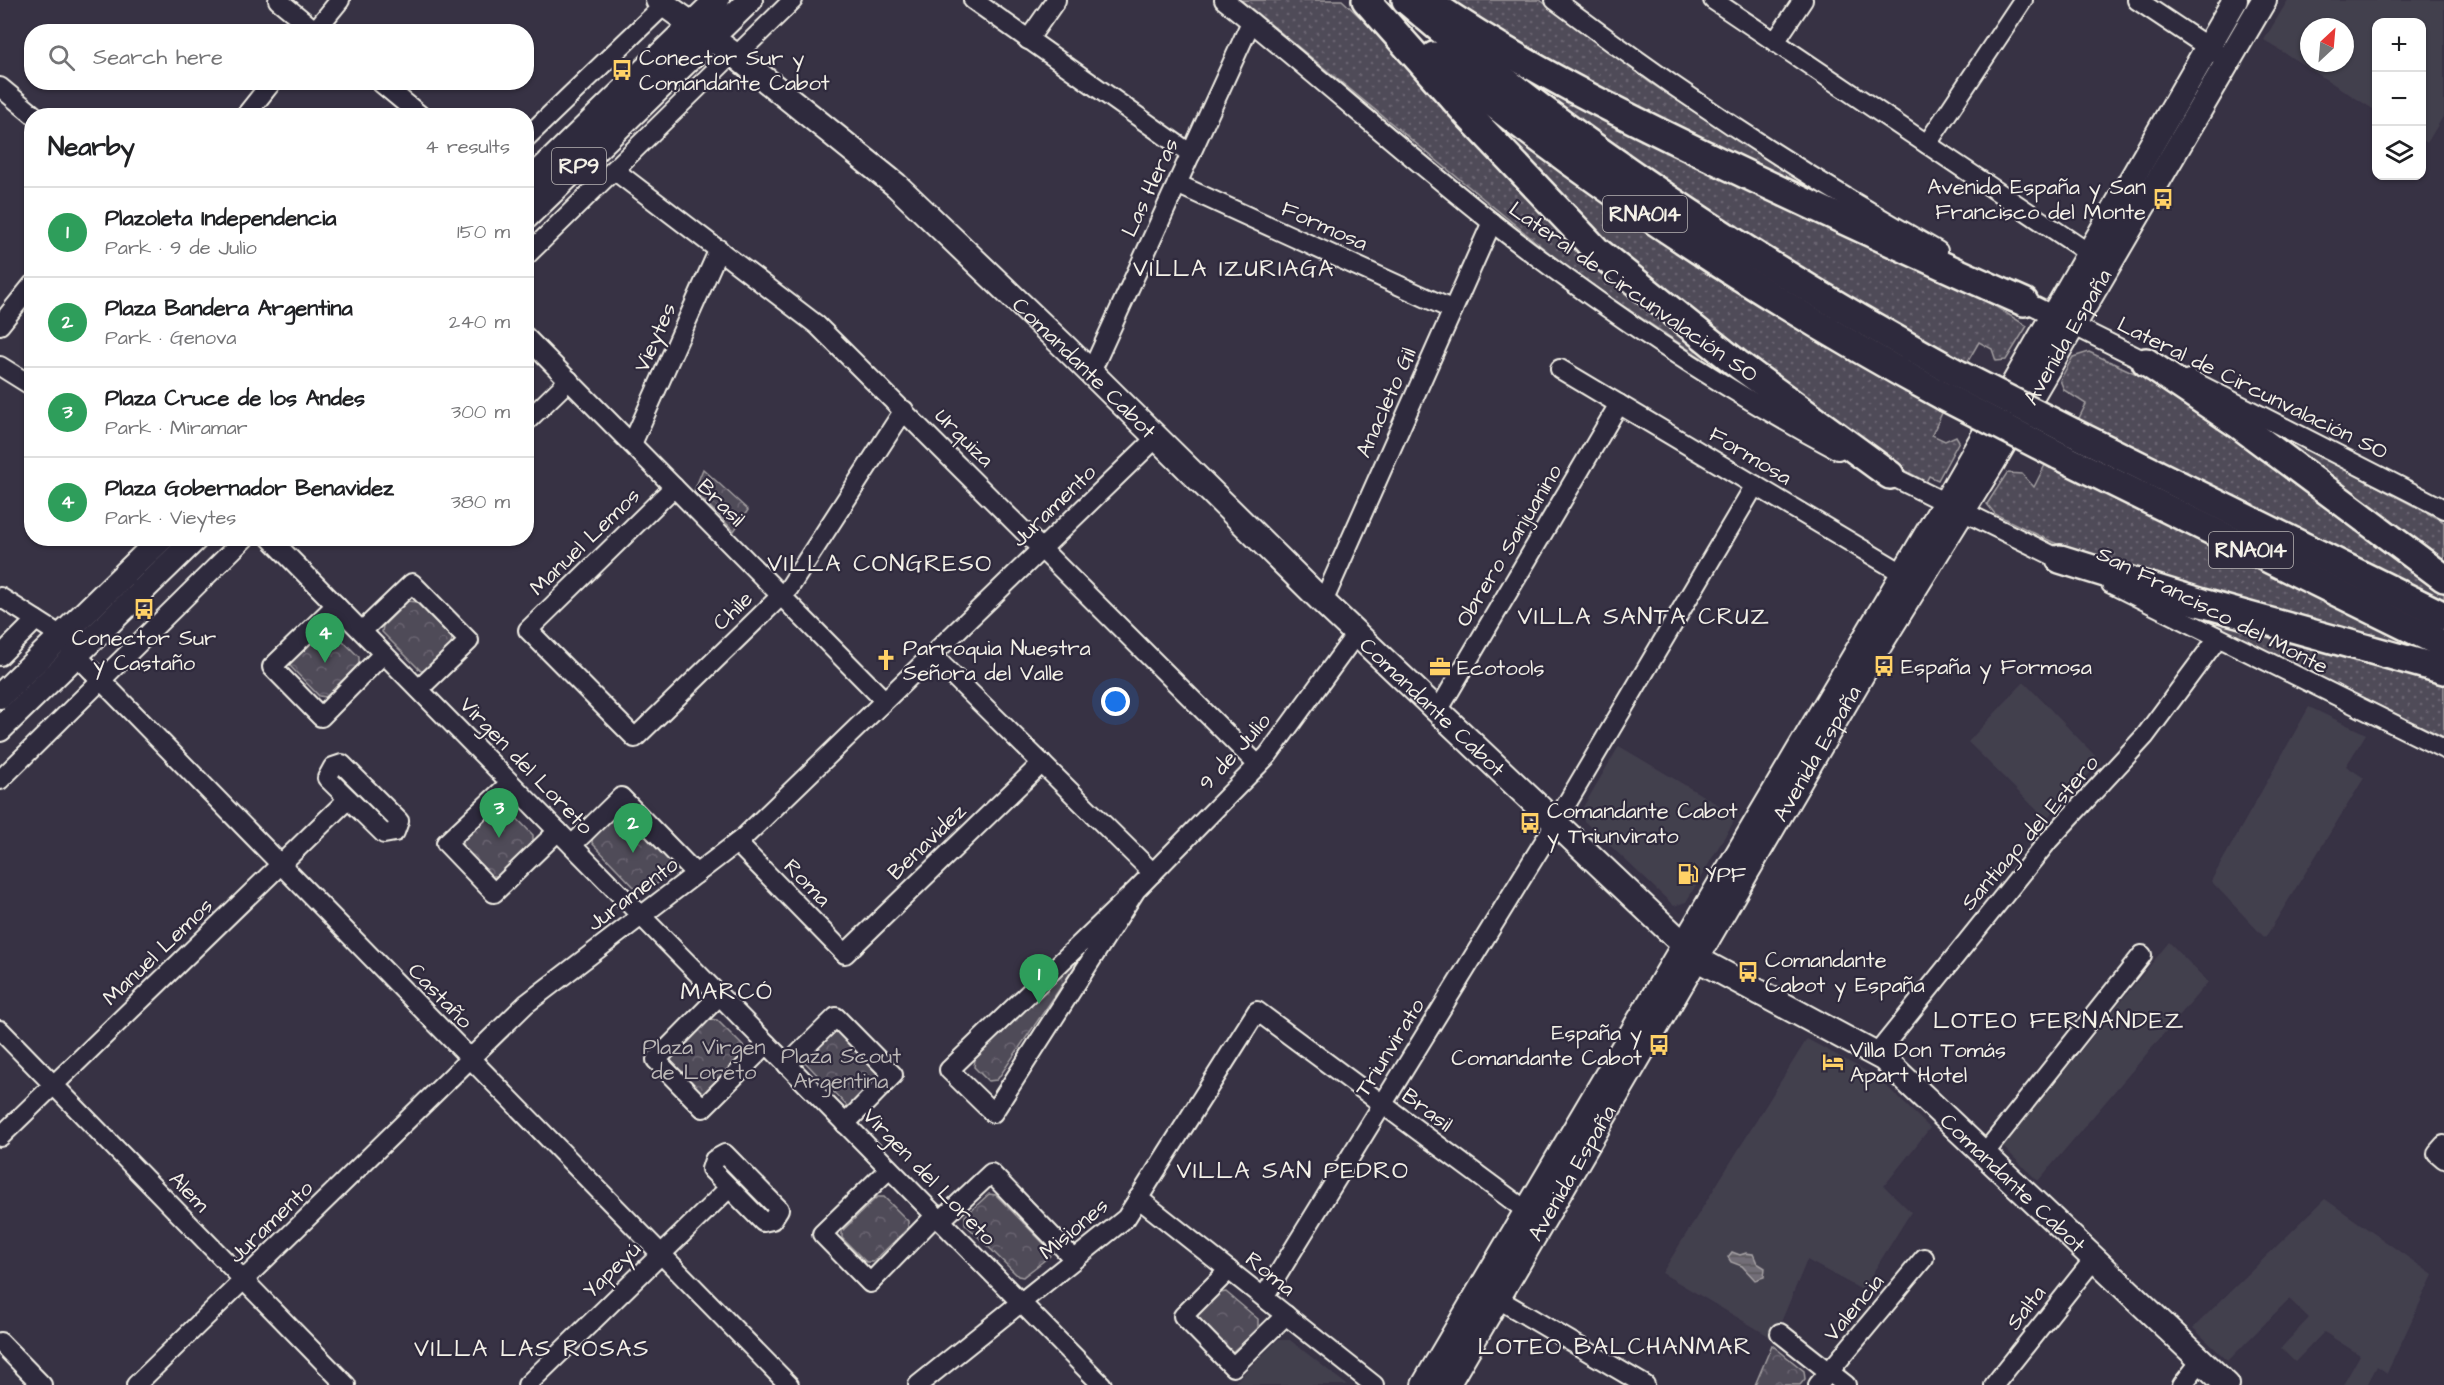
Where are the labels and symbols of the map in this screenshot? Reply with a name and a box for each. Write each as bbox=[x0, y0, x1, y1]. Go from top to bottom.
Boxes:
north arrow bbox=[2300, 18, 2354, 72]
place label: Conector Sur y Comandante Cabot bbox=[639, 43, 830, 99]
bus stop icon: Conector Sur y Comandante Cabot bbox=[610, 58, 634, 82]
street label: Las Heras bbox=[1114, 133, 1187, 242]
road number: RP9 bbox=[552, 148, 606, 184]
place label: Avenida España y San Francisco del Monte bbox=[1927, 172, 2146, 228]
bus stop icon: Avenida España y San Francisco del Monte bbox=[2151, 187, 2175, 211]
street label: Formosa bbox=[1276, 194, 1372, 259]
street label: Lateral de Circunvalación SO bbox=[1502, 194, 1764, 390]
road number: RNA014 bbox=[1603, 196, 1687, 232]
district label: VILLA IZURIAGA bbox=[1133, 252, 1335, 286]
street label: Avenida España bbox=[2016, 263, 2120, 411]
street label: Comandante Cabot bbox=[1005, 290, 1163, 446]
street label: Vieytes bbox=[626, 298, 685, 378]
street label: Lateral de Circunvalación SO bbox=[2112, 309, 2393, 468]
street label: Anacleto Gil bbox=[1348, 343, 1424, 463]
street label: Urquiza bbox=[927, 402, 1000, 475]
street label: Formosa bbox=[1703, 419, 1797, 493]
street label: Juramento bbox=[1005, 457, 1104, 555]
street label: Obrero Sanjuanino bbox=[1448, 458, 1570, 633]
street label: Brasil bbox=[690, 472, 752, 534]
street label: Manuel Lemos bbox=[523, 481, 647, 603]
road number: RNA014 bbox=[2209, 532, 2293, 568]
street label: San Francisco del Monte bbox=[2091, 538, 2333, 682]
district label: VILLA CONGRESO bbox=[767, 547, 993, 581]
street label: Chile bbox=[706, 584, 760, 638]
bus stop icon: Conector Sur y Castaño bbox=[132, 597, 156, 621]
district label: VILLA SANTA CRUZ bbox=[1517, 600, 1771, 634]
pin: 4 bbox=[306, 614, 344, 663]
place label: Conector Sur y Castaño bbox=[72, 623, 216, 680]
street label: Comandante Cabot bbox=[1352, 631, 1512, 784]
place label: Parroquia Nuestra Señora del Valle bbox=[903, 633, 1091, 689]
church icon: Parroquia Nuestra Señora del Valle bbox=[874, 648, 898, 672]
place label: España y Formosa bbox=[1901, 652, 2092, 684]
place label: Ecotools bbox=[1457, 653, 1544, 684]
bus stop icon: España y Formosa bbox=[1872, 654, 1896, 678]
office icon: Ecotools bbox=[1428, 655, 1452, 679]
street label: Avenida España bbox=[1766, 680, 1869, 827]
your location bbox=[1101, 687, 1130, 716]
street label: Virgen del Loreto bbox=[451, 690, 600, 843]
street label: 9 de Julio bbox=[1192, 706, 1279, 798]
street label: Santiago del Estero bbox=[1954, 748, 2108, 918]
pin: 3 bbox=[480, 788, 518, 838]
place label: Comandante Cabot y Triunvirato bbox=[1547, 796, 1738, 853]
street label: Benavidez bbox=[881, 797, 973, 887]
pin: 2 bbox=[614, 804, 652, 853]
bus stop icon: Comandante Cabot y Triunvirato bbox=[1518, 811, 1542, 835]
street label: Juramento bbox=[581, 849, 686, 939]
street label: Roma bbox=[776, 852, 838, 914]
place label: YPF bbox=[1705, 860, 1747, 891]
fuel station icon: YPF bbox=[1676, 862, 1700, 886]
street label: Manuel Lemos bbox=[96, 891, 220, 1013]
place label: Comandante Cabot y España bbox=[1765, 945, 1925, 1002]
pin: 1 bbox=[1020, 954, 1058, 1004]
street label: Castaño bbox=[401, 956, 480, 1036]
bus stop icon: Comandante Cabot y España bbox=[1736, 960, 1760, 984]
district label: MARCÓ bbox=[681, 975, 773, 1009]
street label: Triunvirato bbox=[1348, 992, 1433, 1103]
district label: LOTEO FERNANDEZ bbox=[1933, 1004, 2185, 1038]
place label: España y Comandante Cabot bbox=[1451, 1018, 1642, 1074]
park label: Plaza Virgen de Loreto bbox=[642, 1032, 766, 1088]
bus stop icon: España y Comandante Cabot bbox=[1647, 1033, 1671, 1057]
place label: Villa Don Tomás Apart Hotel bbox=[1850, 1035, 2006, 1091]
park label: Plaza Scout Argentina bbox=[781, 1041, 901, 1098]
hotel icon: Villa Don Tomás Apart Hotel bbox=[1821, 1050, 1845, 1074]
street label: Brasil bbox=[1395, 1081, 1459, 1140]
street label: Avenida España bbox=[1520, 1100, 1624, 1247]
street label: Virgen del Loreto bbox=[854, 1101, 1003, 1254]
street label: Comandante Cabot bbox=[1933, 1106, 2092, 1260]
district label: VILLA SAN PEDRO bbox=[1176, 1154, 1410, 1188]
street label: Alem bbox=[162, 1165, 216, 1220]
street label: Juramento bbox=[222, 1173, 321, 1271]
street label: Misiones bbox=[1033, 1191, 1115, 1267]
street label: Yapeyú bbox=[576, 1234, 649, 1306]
street label: Roma bbox=[1238, 1244, 1302, 1304]
street label: Valencia bbox=[1817, 1267, 1892, 1348]
street label: Salta bbox=[1999, 1279, 2053, 1337]
district label: LOTEO BALCHANMAR bbox=[1478, 1330, 1752, 1364]
district label: VILLA LAS ROSAS bbox=[414, 1332, 650, 1366]

